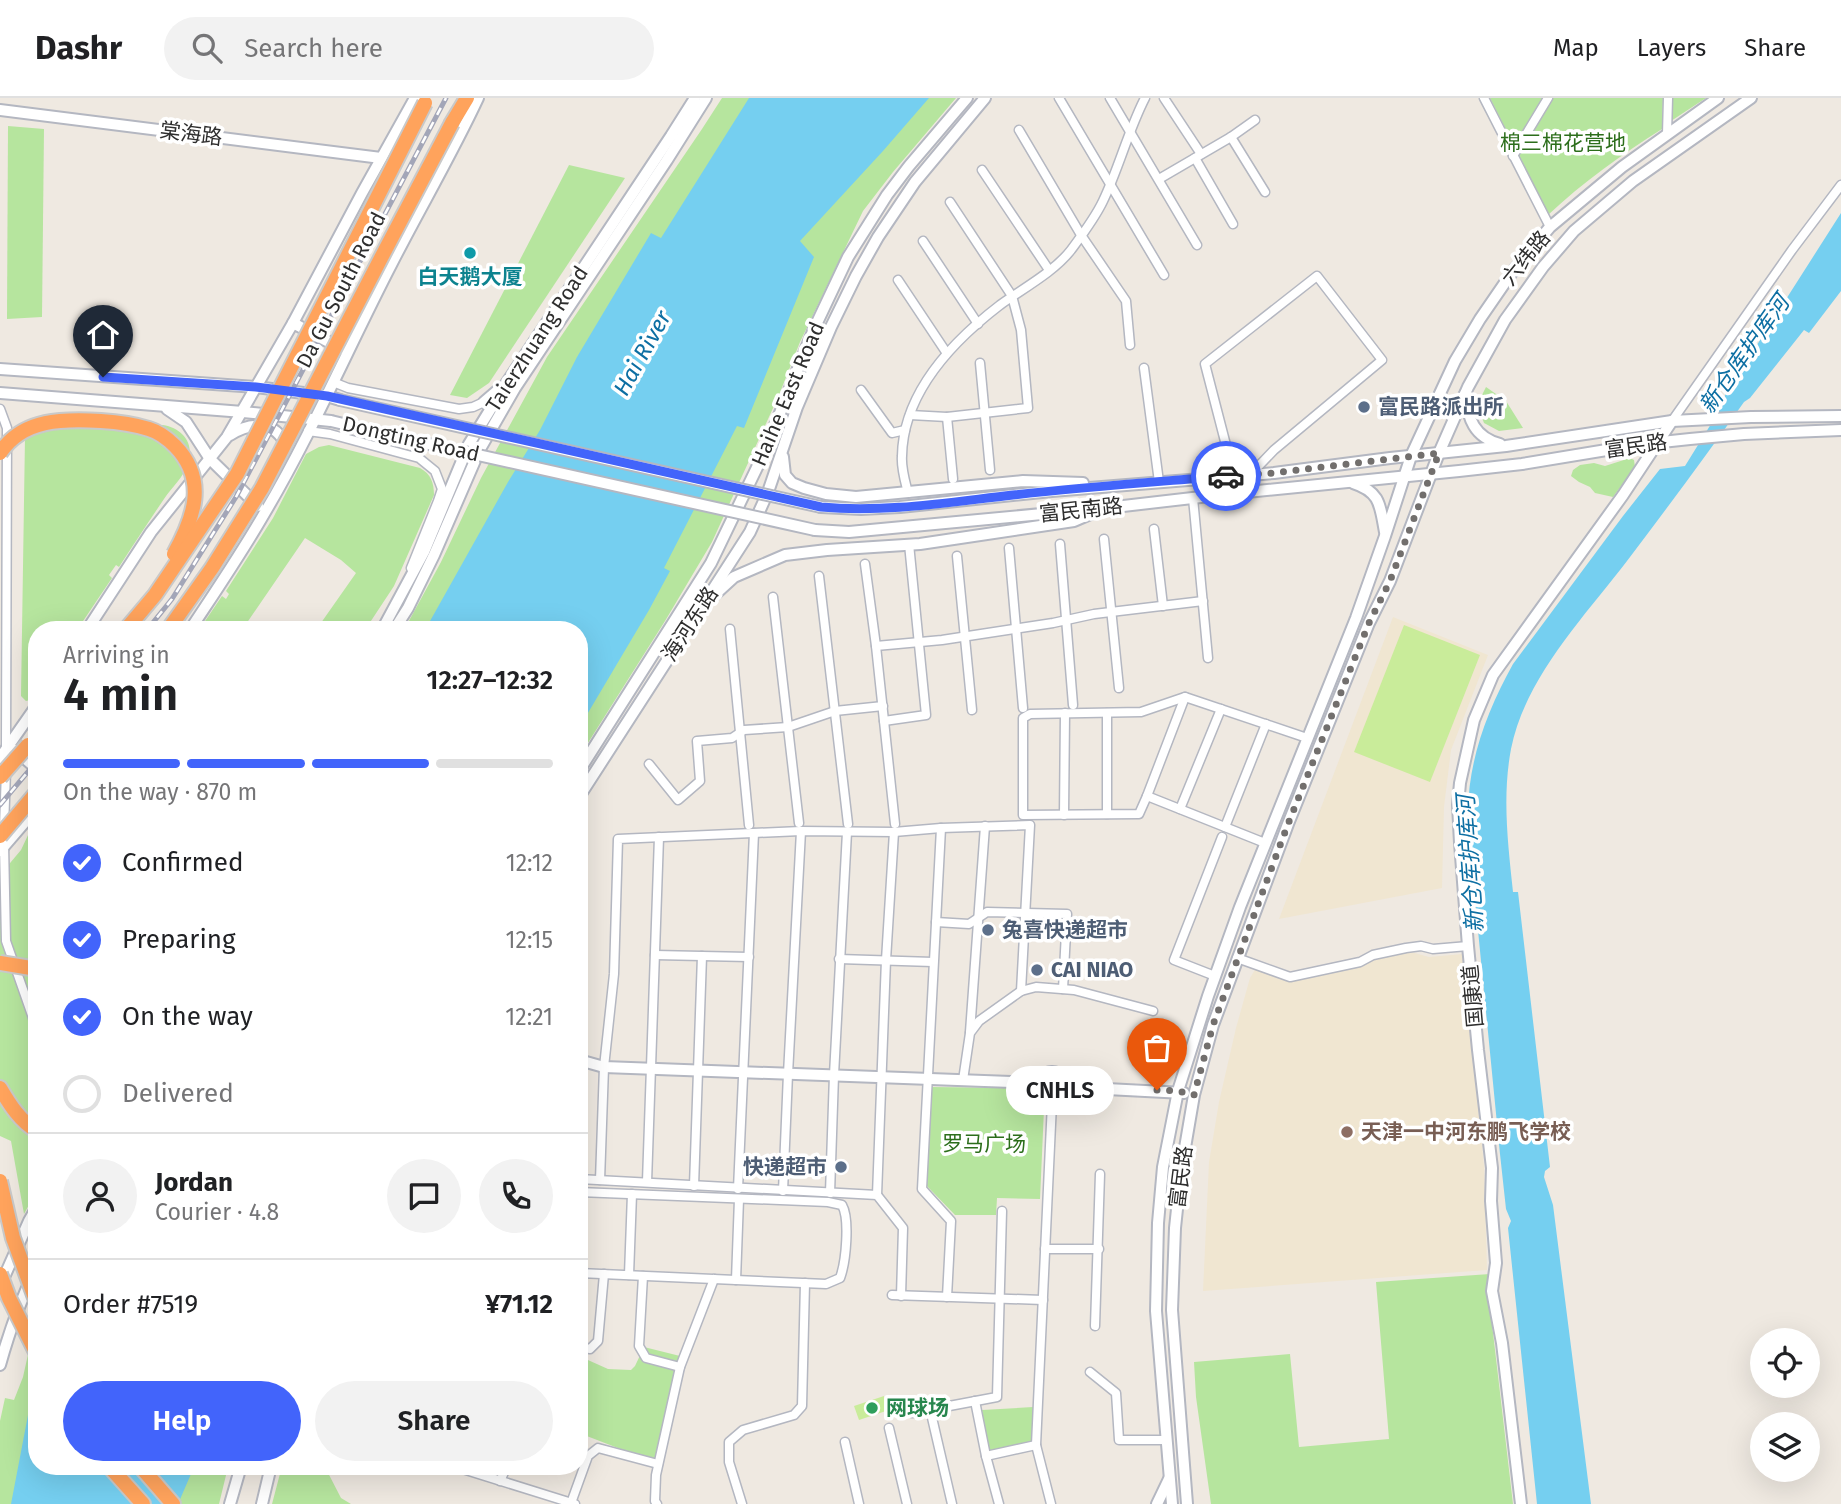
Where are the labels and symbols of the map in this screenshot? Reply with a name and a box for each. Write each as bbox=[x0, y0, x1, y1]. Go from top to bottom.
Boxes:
street label: 棠海路 bbox=[158, 117, 224, 151]
park label: 棉三棉花营地 bbox=[1500, 130, 1626, 156]
street label: Da Gu South Road bbox=[291, 208, 391, 372]
street label: 六纬路 bbox=[1496, 225, 1556, 291]
marker: 白天鹅大厦 bbox=[462, 245, 478, 261]
street label: Taierzhuang Road bbox=[480, 261, 594, 417]
place label: 白天鹅大厦 bbox=[418, 264, 523, 290]
water label: 新仓库护库河 bbox=[1693, 286, 1797, 419]
pin bbox=[73, 305, 133, 377]
water label: Hai River bbox=[607, 305, 677, 400]
street label: Haihe East Road bbox=[746, 318, 830, 470]
place label: 富民路派出所 bbox=[1378, 394, 1504, 420]
marker: 富民路派出所 bbox=[1356, 399, 1372, 415]
street label: Dongting Road bbox=[340, 411, 482, 467]
street label: 富民路 bbox=[1603, 429, 1669, 463]
courier bbox=[1191, 441, 1261, 511]
street label: 富民南路 bbox=[1038, 493, 1124, 527]
street label: 海河东路 bbox=[656, 582, 724, 666]
water label: 新仓库护库河 bbox=[1451, 790, 1489, 934]
place label: 兔喜快递超市 bbox=[1002, 917, 1128, 943]
marker: 兔喜快递超市 bbox=[980, 922, 996, 938]
place label: CAI NIAO bbox=[1051, 957, 1133, 983]
marker: CAI NIAO bbox=[1029, 962, 1045, 978]
street label: 国康道 bbox=[1457, 963, 1489, 1029]
pin bbox=[1127, 1018, 1187, 1090]
callout: CNHLS bbox=[1006, 1066, 1115, 1114]
place label: 天津一中河东鹏飞学校 bbox=[1361, 1119, 1571, 1145]
marker: 天津一中河东鹏飞学校 bbox=[1339, 1124, 1355, 1140]
park label: 罗马广场 bbox=[942, 1131, 1026, 1157]
street label: 富民路 bbox=[1164, 1144, 1198, 1210]
place label: 快递超市 bbox=[743, 1154, 827, 1180]
marker: 快递超市 bbox=[833, 1159, 849, 1175]
place label: 网球场 bbox=[886, 1395, 949, 1421]
marker: 网球场 bbox=[864, 1400, 880, 1416]

